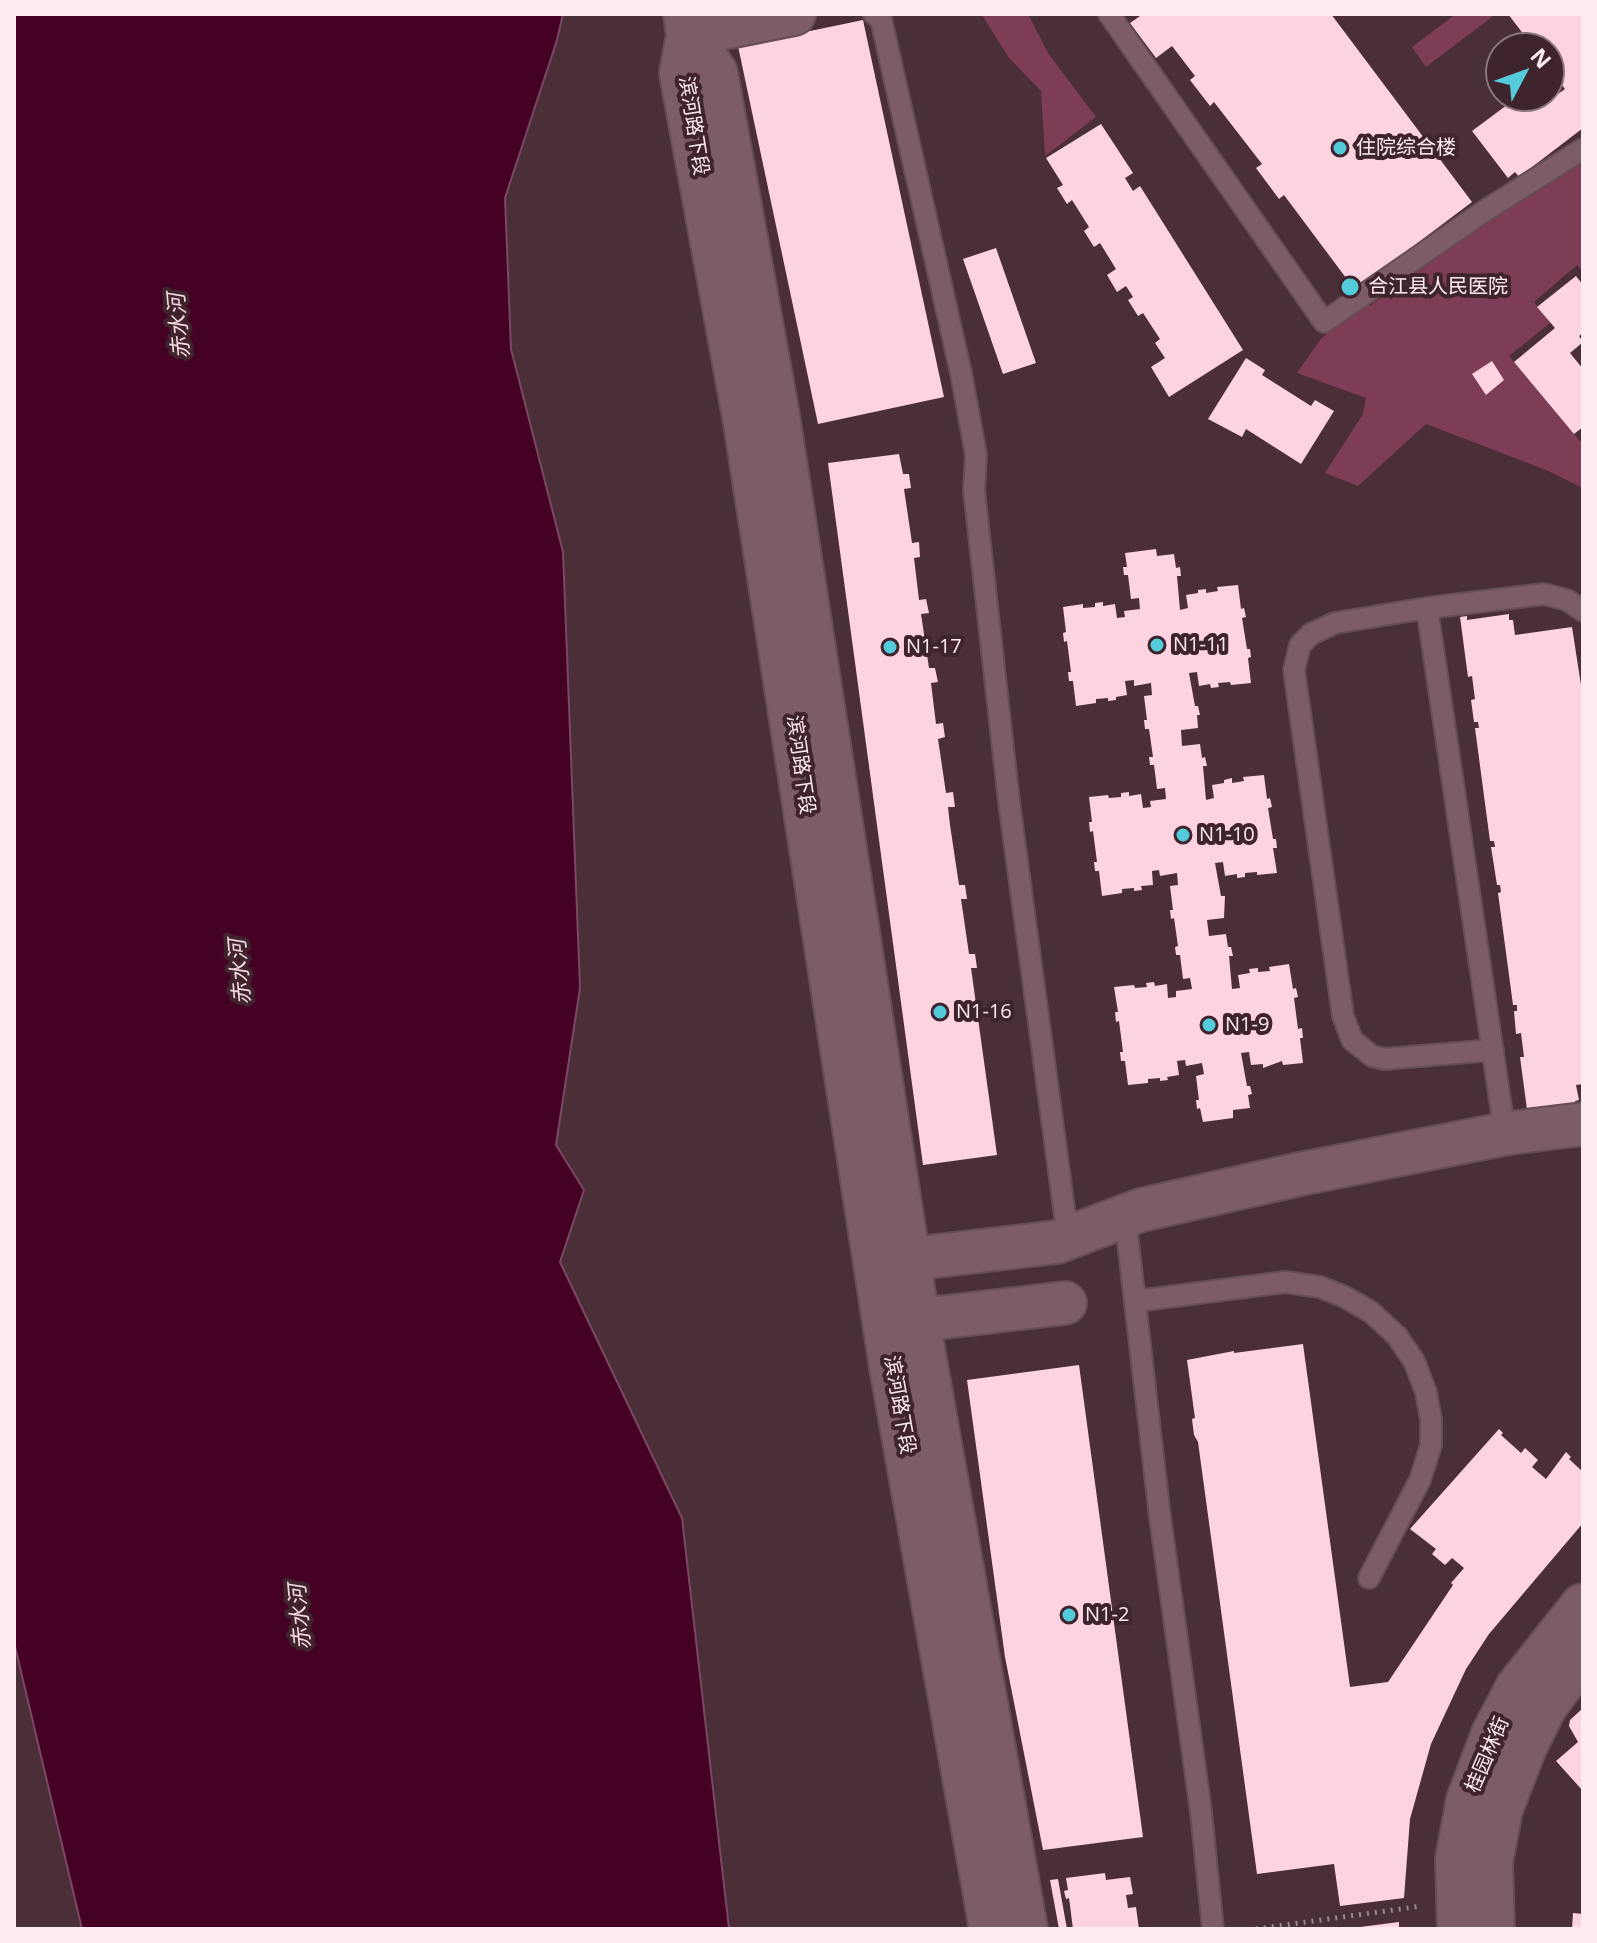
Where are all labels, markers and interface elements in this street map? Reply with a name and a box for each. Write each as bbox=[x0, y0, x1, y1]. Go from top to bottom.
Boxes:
north arrow bbox=[1485, 32, 1565, 112]
text: N bbox=[1524, 41, 1559, 74]
street label: 滨河路下段 bbox=[673, 75, 713, 177]
place label: 住院综合楼 bbox=[1356, 136, 1456, 160]
marker: 住院综合楼 bbox=[1331, 139, 1349, 157]
place label: 合江县人民医院 bbox=[1368, 275, 1508, 299]
marker: 合江县人民医院 bbox=[1339, 276, 1361, 298]
water label: 赤水河 bbox=[164, 292, 196, 360]
place label: N1-11 bbox=[1173, 633, 1229, 657]
place label: N1-17 bbox=[906, 635, 962, 659]
marker: N1-11 bbox=[1148, 636, 1166, 654]
marker: N1-17 bbox=[881, 638, 899, 656]
street label: 滨河路下段 bbox=[781, 714, 819, 816]
place label: N1-10 bbox=[1199, 823, 1255, 847]
marker: N1-10 bbox=[1174, 826, 1192, 844]
water label: 赤水河 bbox=[225, 938, 257, 1006]
place label: N1-16 bbox=[956, 1000, 1012, 1024]
marker: N1-16 bbox=[931, 1003, 949, 1021]
place label: N1-9 bbox=[1225, 1013, 1269, 1037]
marker: N1-9 bbox=[1200, 1016, 1218, 1034]
street label: 滨河路下段 bbox=[878, 1354, 920, 1456]
water label: 赤水河 bbox=[285, 1583, 317, 1651]
place label: N1-2 bbox=[1085, 1603, 1129, 1627]
marker: N1-2 bbox=[1060, 1606, 1078, 1624]
street label: 桂园林街 bbox=[1461, 1713, 1515, 1797]

